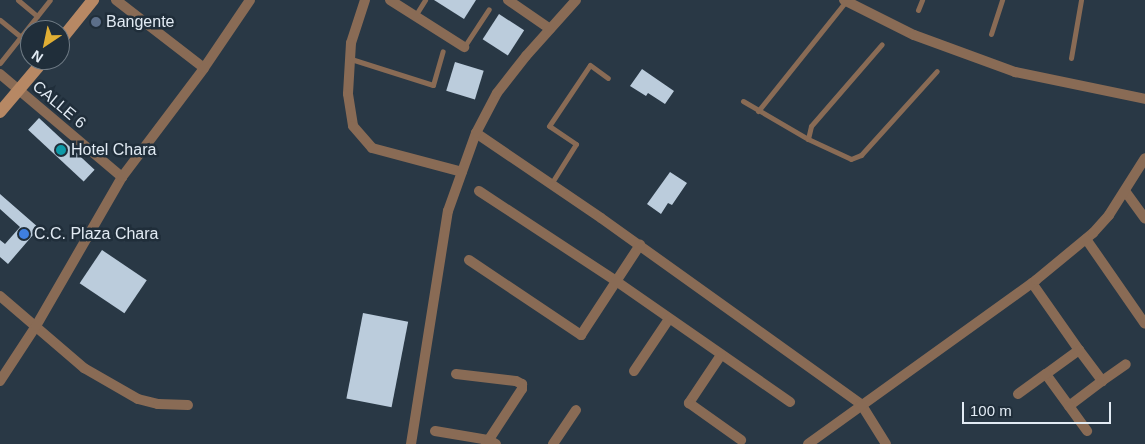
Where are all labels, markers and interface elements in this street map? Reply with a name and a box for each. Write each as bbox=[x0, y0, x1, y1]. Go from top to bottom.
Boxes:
place label: Bangente bbox=[106, 12, 175, 32]
marker: Bangente bbox=[90, 16, 102, 28]
north arrow bbox=[20, 20, 70, 70]
text: N bbox=[29, 47, 46, 66]
street label: CALLE 6 bbox=[28, 77, 90, 133]
place label: Hotel Chara bbox=[71, 140, 156, 160]
marker: Hotel Chara bbox=[55, 144, 67, 156]
place label: C.C. Plaza Chara bbox=[34, 224, 158, 244]
marker: C.C. Plaza Chara bbox=[18, 228, 30, 240]
scale bar bbox=[965, 392, 1114, 424]
text: 100 m bbox=[970, 402, 1012, 419]

